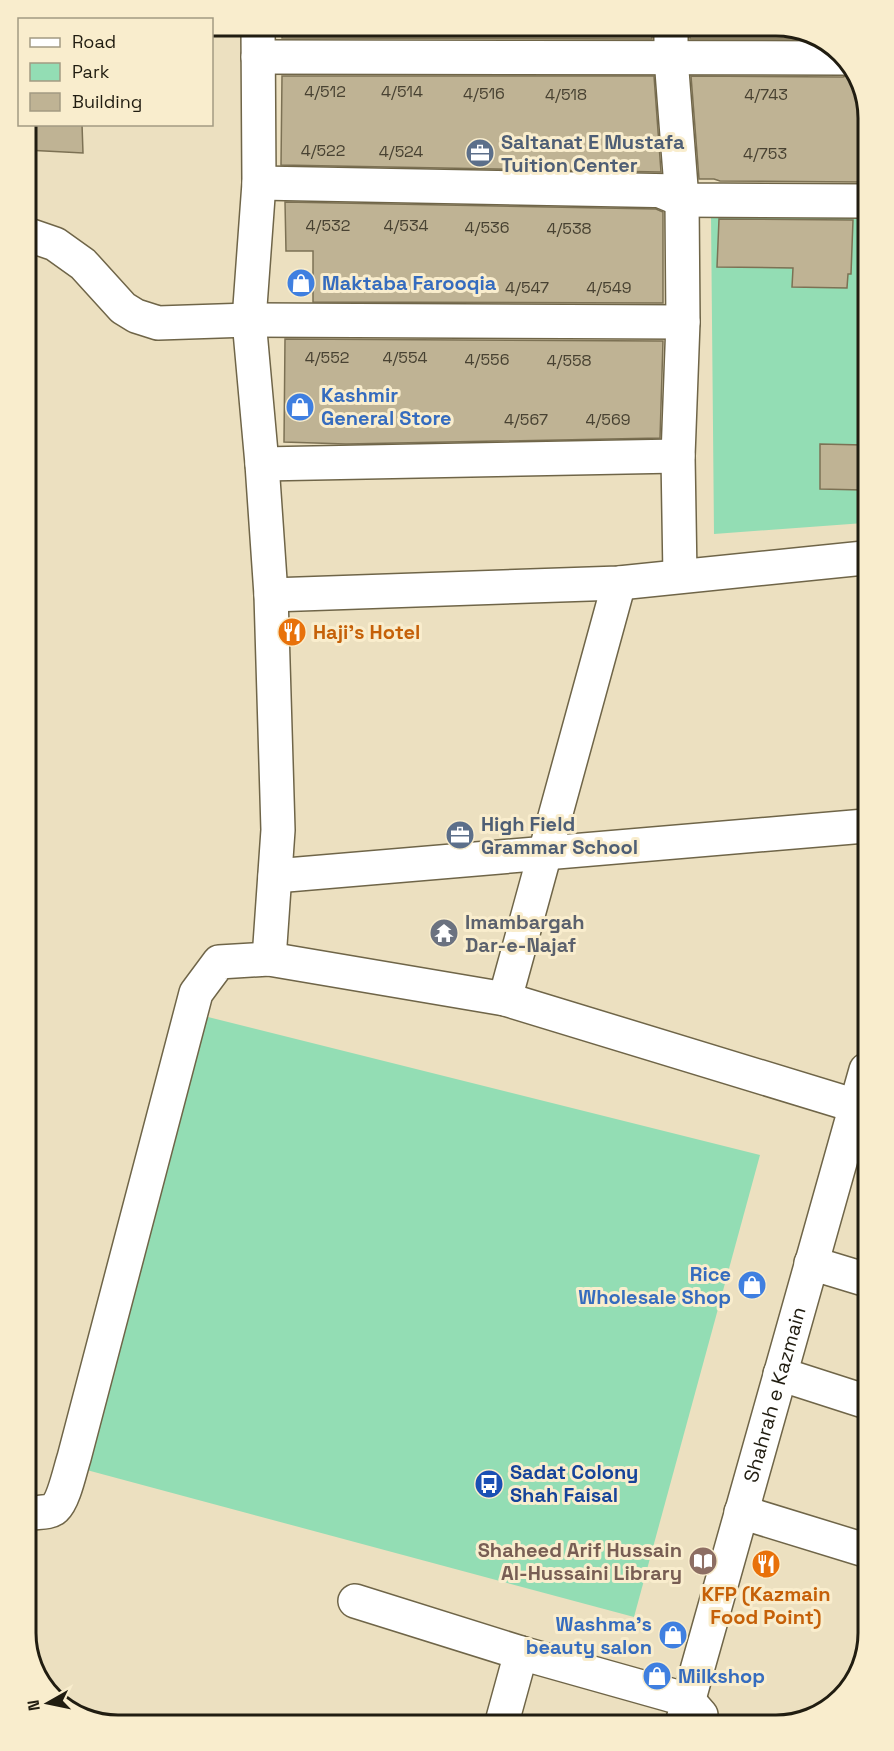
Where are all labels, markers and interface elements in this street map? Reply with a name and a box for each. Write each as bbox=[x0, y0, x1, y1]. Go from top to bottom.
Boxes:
legend bbox=[18, 18, 213, 126]
text: Road bbox=[72, 30, 116, 53]
text: Park bbox=[72, 60, 110, 83]
house number: 4/512 bbox=[304, 81, 346, 102]
house number: 4/514 bbox=[381, 81, 423, 102]
house number: 4/516 bbox=[463, 83, 505, 104]
house number: 4/518 bbox=[545, 84, 587, 105]
house number: 4/743 bbox=[744, 84, 788, 105]
text: Building bbox=[72, 90, 142, 113]
place label: Saltanat E Mustafa Tuition Center bbox=[501, 129, 685, 178]
office icon: Saltanat E Mustafa Tuition Center bbox=[464, 137, 496, 169]
house number: 4/522 bbox=[301, 140, 345, 161]
house number: 4/524 bbox=[379, 141, 423, 162]
house number: 4/753 bbox=[743, 143, 787, 164]
house number: 4/532 bbox=[306, 215, 350, 236]
house number: 4/534 bbox=[383, 215, 429, 236]
house number: 4/536 bbox=[465, 217, 509, 238]
house number: 4/538 bbox=[546, 218, 592, 239]
shop icon: Maktaba Farooqia bbox=[285, 267, 317, 299]
place label: Maktaba Farooqia bbox=[322, 270, 497, 296]
house number: 4/547 bbox=[505, 277, 549, 298]
house number: 4/549 bbox=[586, 277, 632, 298]
house number: 4/552 bbox=[305, 347, 349, 368]
house number: 4/554 bbox=[382, 347, 428, 368]
house number: 4/556 bbox=[465, 349, 509, 370]
house number: 4/558 bbox=[546, 350, 592, 371]
place label: Kashmir General Store bbox=[321, 382, 452, 431]
shop icon: Kashmir General Store bbox=[284, 391, 316, 423]
house number: 4/567 bbox=[504, 409, 548, 430]
house number: 4/569 bbox=[585, 409, 631, 430]
restaurant icon: Haji's Hotel bbox=[276, 616, 308, 648]
place label: Haji's Hotel bbox=[313, 619, 420, 645]
place label: High Field Grammar School bbox=[481, 811, 638, 860]
office icon: High Field Grammar School bbox=[444, 819, 476, 851]
place label: Imambargah Dar-e-Najaf bbox=[465, 909, 585, 958]
temple icon: Imambargah Dar-e-Najaf bbox=[428, 917, 460, 949]
place label: Rice Wholesale Shop bbox=[578, 1261, 731, 1310]
shop icon: Rice Wholesale Shop bbox=[736, 1269, 768, 1301]
street label: Shahrah e Kazmain bbox=[738, 1304, 812, 1485]
place label: Sadat Colony Shah Faisal bbox=[510, 1459, 638, 1508]
bus stop icon: Sadat Colony Shah Faisal bbox=[473, 1468, 505, 1500]
place label: Shaheed Arif Hussain Al-Hussaini Library bbox=[478, 1537, 682, 1586]
library icon: Shaheed Arif Hussain Al-Hussaini Library bbox=[687, 1545, 719, 1577]
restaurant icon: KFP (Kazmain Food Point) bbox=[750, 1548, 782, 1580]
place label: KFP (Kazmain Food Point) bbox=[701, 1581, 831, 1630]
place label: Washma's beauty salon bbox=[526, 1611, 652, 1660]
shop icon: Washma's beauty salon bbox=[657, 1619, 689, 1651]
shop icon: Milkshop bbox=[641, 1660, 673, 1692]
place label: Milkshop bbox=[678, 1663, 765, 1689]
north arrow bbox=[18, 1673, 78, 1733]
text: N bbox=[22, 1698, 45, 1712]

